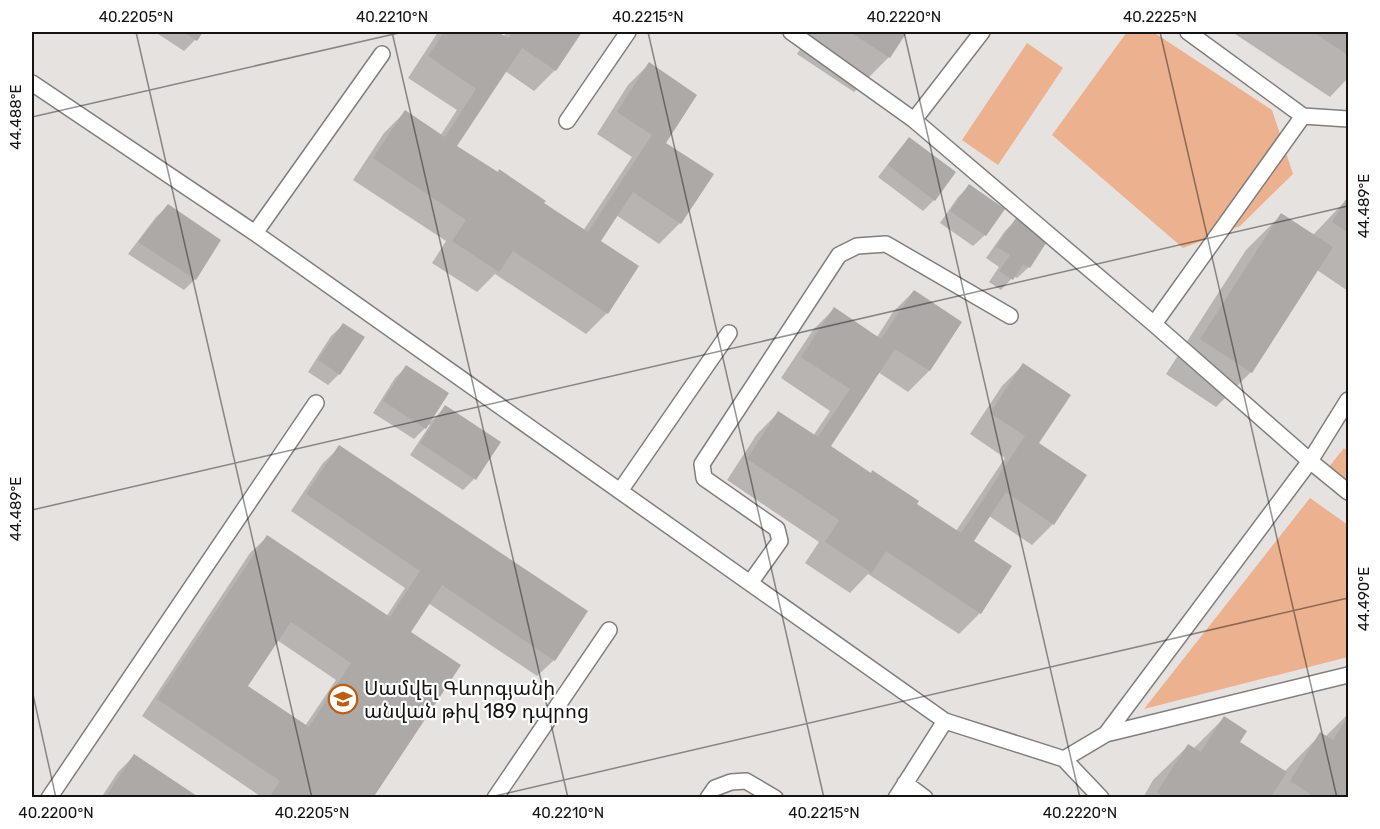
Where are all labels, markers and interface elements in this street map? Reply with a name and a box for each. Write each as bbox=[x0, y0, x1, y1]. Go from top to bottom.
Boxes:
text: 40.2205°N bbox=[99, 8, 173, 26]
text: 40.2210°N bbox=[356, 8, 428, 26]
text: 40.2215°N bbox=[612, 8, 684, 26]
text: 40.2220°N bbox=[867, 8, 941, 26]
text: 40.2225°N bbox=[1123, 8, 1197, 26]
text: 44.488°E bbox=[7, 84, 25, 150]
text: 44.489°E bbox=[1355, 174, 1373, 238]
text: 44.489°E bbox=[7, 477, 25, 541]
text: 44.490°E bbox=[1355, 567, 1373, 631]
place label: Սամվել Գևորգյանի անվան թիվ 189 դպրոց bbox=[364, 676, 589, 723]
school or university icon: Սամվել Գևորգյանի անվան թիվ 189 դպրոց bbox=[327, 683, 359, 715]
text: 40.2200°N bbox=[18, 804, 94, 822]
text: 40.2205°N bbox=[275, 804, 349, 822]
text: 40.2210°N bbox=[532, 804, 604, 822]
text: 40.2215°N bbox=[788, 804, 860, 822]
text: 40.2220°N bbox=[1043, 804, 1117, 822]

